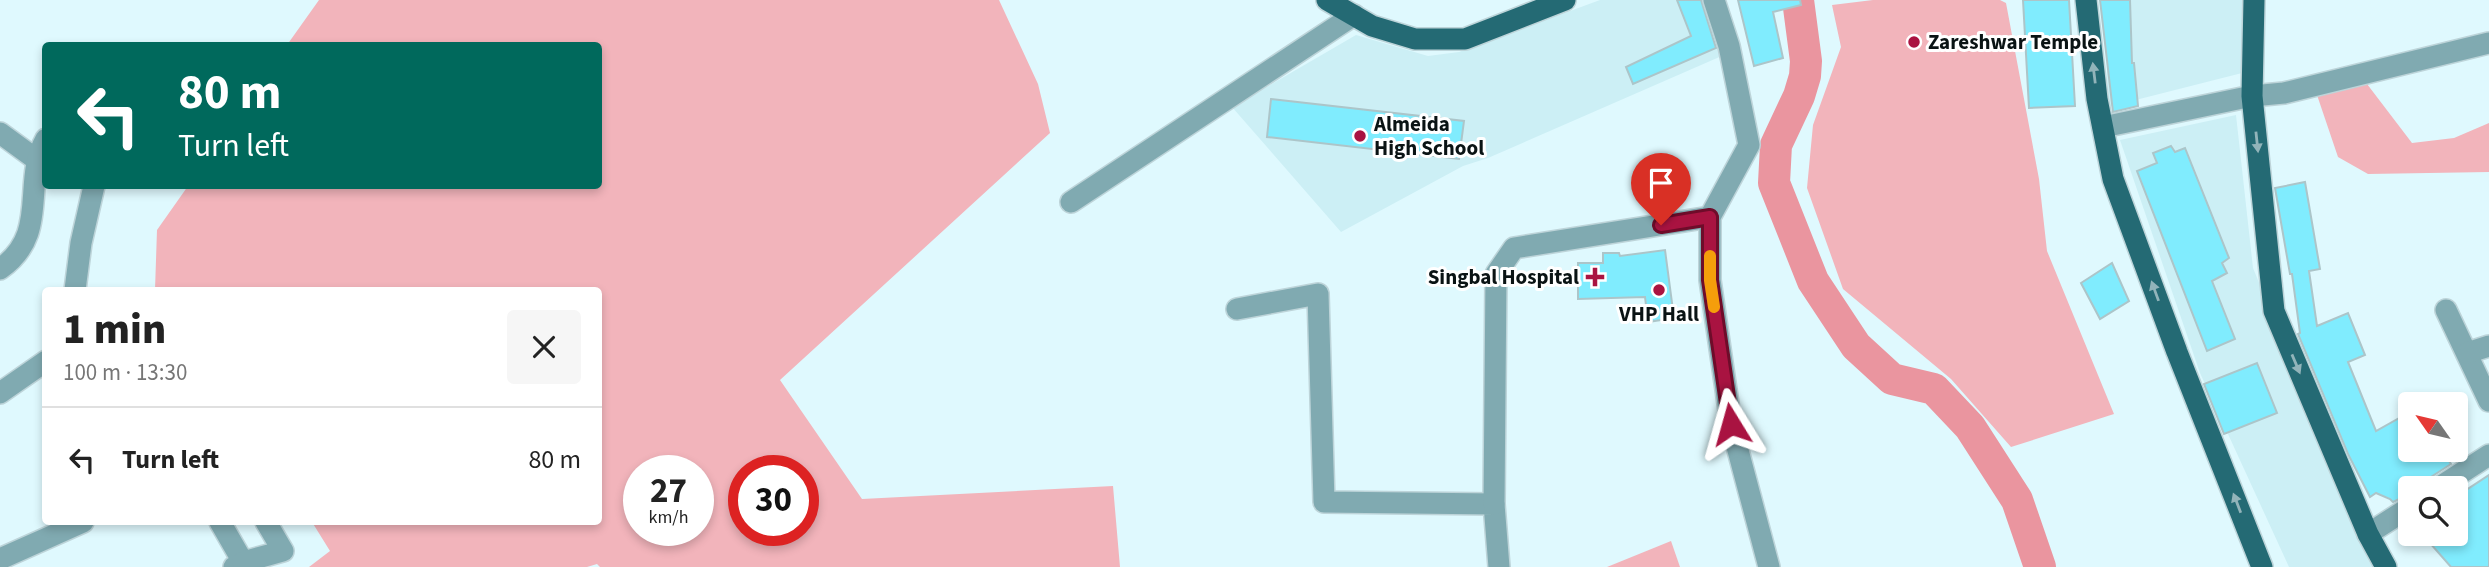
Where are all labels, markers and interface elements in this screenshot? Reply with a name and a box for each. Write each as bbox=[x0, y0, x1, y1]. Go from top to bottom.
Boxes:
place label: Zareshwar Temple bbox=[1928, 27, 2098, 57]
marker: Zareshwar Temple bbox=[1906, 34, 1922, 50]
text: 80 m bbox=[178, 58, 282, 128]
one-way arrow bbox=[2089, 62, 2100, 84]
icon: left bbox=[63, 70, 154, 161]
place label: Almeida High School bbox=[1373, 109, 1484, 163]
text: Turn left bbox=[178, 123, 289, 169]
marker: Almeida High School bbox=[1352, 128, 1368, 144]
one-way arrow bbox=[2252, 131, 2263, 153]
pin bbox=[1631, 153, 1691, 225]
icon: arrive bbox=[1642, 164, 1680, 202]
place label: Singbal Hospital bbox=[1428, 262, 1579, 292]
marker: Singbal Hospital bbox=[1585, 267, 1605, 287]
one-way arrow bbox=[2149, 281, 2160, 302]
marker: VHP Hall bbox=[1651, 282, 1667, 298]
place label: VHP Hall bbox=[1618, 299, 1699, 329]
text: 1 min bbox=[63, 300, 166, 360]
button: close bbox=[507, 310, 581, 384]
one-way arrow bbox=[2291, 353, 2302, 374]
text: 100 m · 13:30 bbox=[63, 356, 187, 389]
position arrow bbox=[1694, 387, 1768, 461]
north arrow bbox=[2398, 392, 2468, 462]
map controls bbox=[2398, 392, 2468, 546]
icon: left bbox=[63, 441, 101, 479]
text: Turn left bbox=[122, 441, 219, 478]
text: 80 m bbox=[528, 441, 581, 478]
speed limit sign: 30 bbox=[728, 455, 819, 546]
text: 27 bbox=[650, 466, 687, 516]
button: search bbox=[2398, 476, 2468, 546]
one-way arrow bbox=[2231, 493, 2242, 514]
text: km/h bbox=[649, 505, 688, 530]

